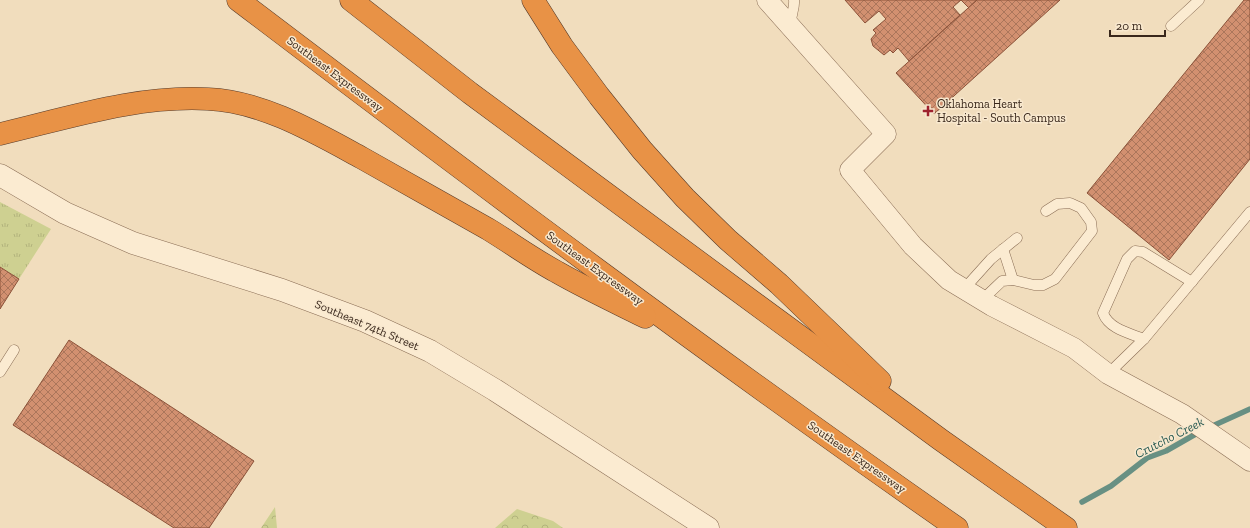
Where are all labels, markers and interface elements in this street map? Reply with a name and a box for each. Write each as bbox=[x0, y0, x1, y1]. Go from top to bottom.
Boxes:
scale bar bbox=[1110, 12, 1165, 38]
text: 20 m bbox=[1116, 19, 1143, 33]
street label: Southeast Expressway bbox=[284, 33, 386, 115]
place label: Oklahoma Heart Hospital - South Campus bbox=[937, 97, 1066, 125]
marker: Oklahoma Heart Hospital - South Campus bbox=[922, 105, 934, 117]
street label: Southeast Expressway bbox=[544, 228, 647, 308]
street label: Southeast 74th Street bbox=[313, 297, 422, 353]
water label: Crutcho Creek bbox=[1132, 414, 1206, 461]
street label: Southeast Expressway bbox=[805, 418, 909, 497]

